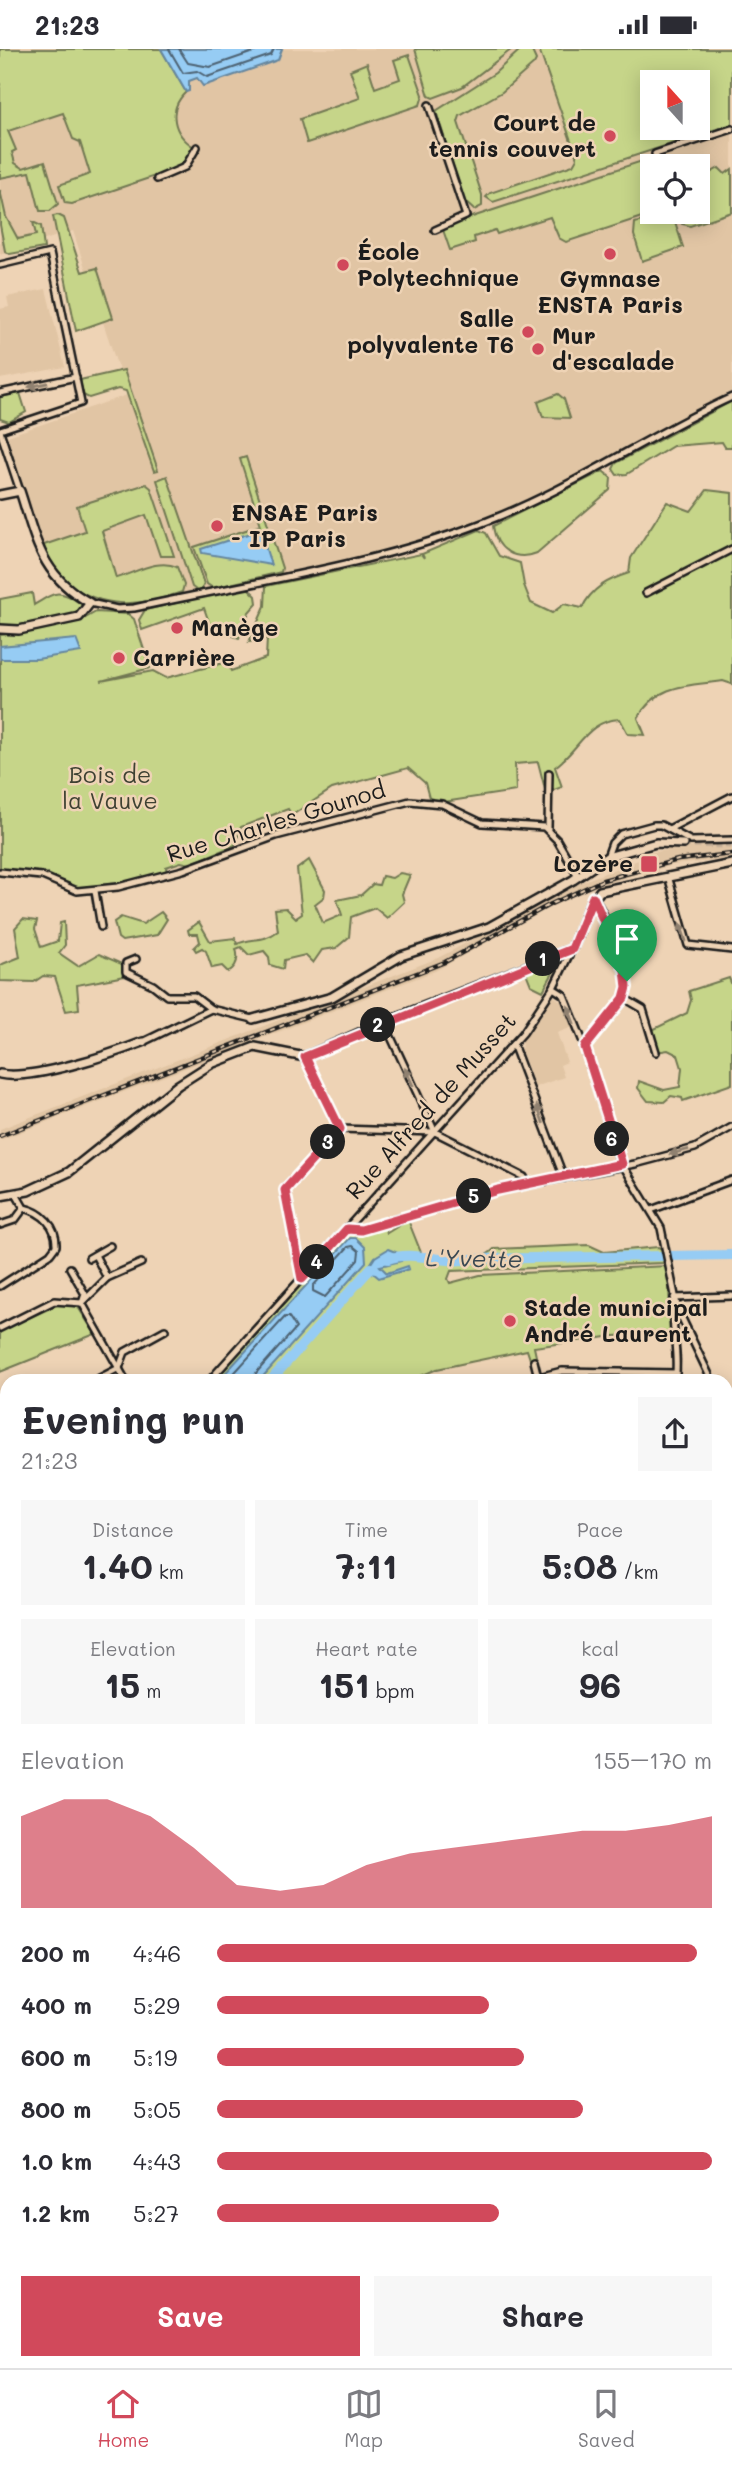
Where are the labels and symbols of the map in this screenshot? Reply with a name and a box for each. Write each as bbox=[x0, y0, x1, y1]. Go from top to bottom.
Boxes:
north arrow bbox=[640, 70, 710, 140]
place label: Court de tennis couvert bbox=[429, 107, 596, 163]
marker: Court de tennis couvert bbox=[602, 128, 618, 144]
place label: École Polytechnique bbox=[357, 236, 519, 292]
marker: Gymnase ENSTA Paris bbox=[602, 246, 618, 262]
marker: École Polytechnique bbox=[335, 257, 351, 273]
place label: Gymnase ENSTA Paris bbox=[537, 263, 683, 319]
place label: Salle polyvalente T6 bbox=[347, 303, 514, 359]
place label: Mur d'escalade bbox=[552, 320, 674, 376]
marker: Salle polyvalente T6 bbox=[520, 324, 536, 340]
marker: Mur d'escalade bbox=[530, 341, 546, 357]
one-way arrow bbox=[27, 380, 49, 391]
place label: ENSAE Paris - IP Paris bbox=[231, 497, 378, 553]
marker: ENSAE Paris - IP Paris bbox=[209, 518, 225, 534]
place label: Manège bbox=[191, 612, 279, 642]
marker: Manège bbox=[169, 620, 185, 636]
place label: Carrière bbox=[133, 642, 235, 672]
marker: Carrière bbox=[111, 650, 127, 666]
park label: Bois de la Vauve bbox=[62, 759, 158, 815]
street label: Rue Charles Gounod bbox=[163, 774, 389, 869]
place label: Lozère bbox=[553, 848, 633, 878]
marker: Lozère bbox=[639, 854, 659, 874]
pin bbox=[597, 909, 657, 981]
one-way arrow bbox=[677, 921, 688, 942]
pin: 1 bbox=[526, 941, 560, 977]
one-way arrow bbox=[566, 1004, 577, 1025]
street label: Rue Alfred de Musset bbox=[338, 1006, 522, 1205]
pin: 2 bbox=[360, 1007, 396, 1042]
one-way arrow bbox=[404, 1067, 415, 1087]
one-way arrow bbox=[534, 1104, 545, 1125]
pin: 6 bbox=[594, 1121, 630, 1157]
pin: 3 bbox=[310, 1125, 346, 1159]
one-way arrow bbox=[668, 1147, 690, 1158]
pin: 5 bbox=[456, 1179, 491, 1213]
water label: L'Yvette bbox=[425, 1241, 523, 1274]
pin: 4 bbox=[300, 1245, 334, 1279]
place label: Stade municipal André Laurent bbox=[524, 1292, 708, 1348]
marker: Stade municipal André Laurent bbox=[502, 1313, 518, 1329]

